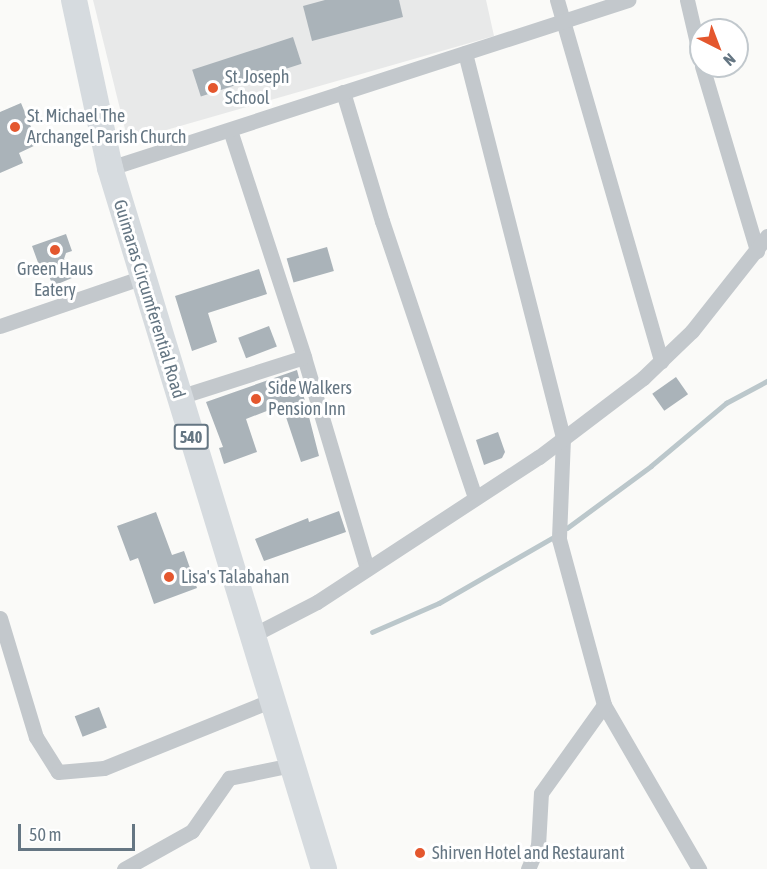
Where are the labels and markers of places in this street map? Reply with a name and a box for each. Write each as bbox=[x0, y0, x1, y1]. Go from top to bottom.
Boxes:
place label: St. Joseph School bbox=[225, 67, 289, 110]
marker: St. Joseph School bbox=[206, 81, 220, 95]
place label: St. Michael The Archangel Parish Church bbox=[27, 106, 186, 148]
marker: St. Michael The Archangel Parish Church bbox=[8, 120, 22, 134]
marker: Green Haus Eatery bbox=[48, 243, 62, 257]
place label: Green Haus Eatery bbox=[17, 259, 93, 302]
place label: Side Walkers Pension Inn bbox=[268, 378, 352, 420]
marker: Side Walkers Pension Inn bbox=[249, 392, 263, 406]
place label: Lisa's Talabahan bbox=[181, 566, 289, 588]
marker: Lisa's Talabahan bbox=[162, 570, 176, 584]
place label: Shirven Hotel and Restaurant bbox=[432, 842, 625, 864]
marker: Shirven Hotel and Restaurant bbox=[413, 846, 427, 860]

